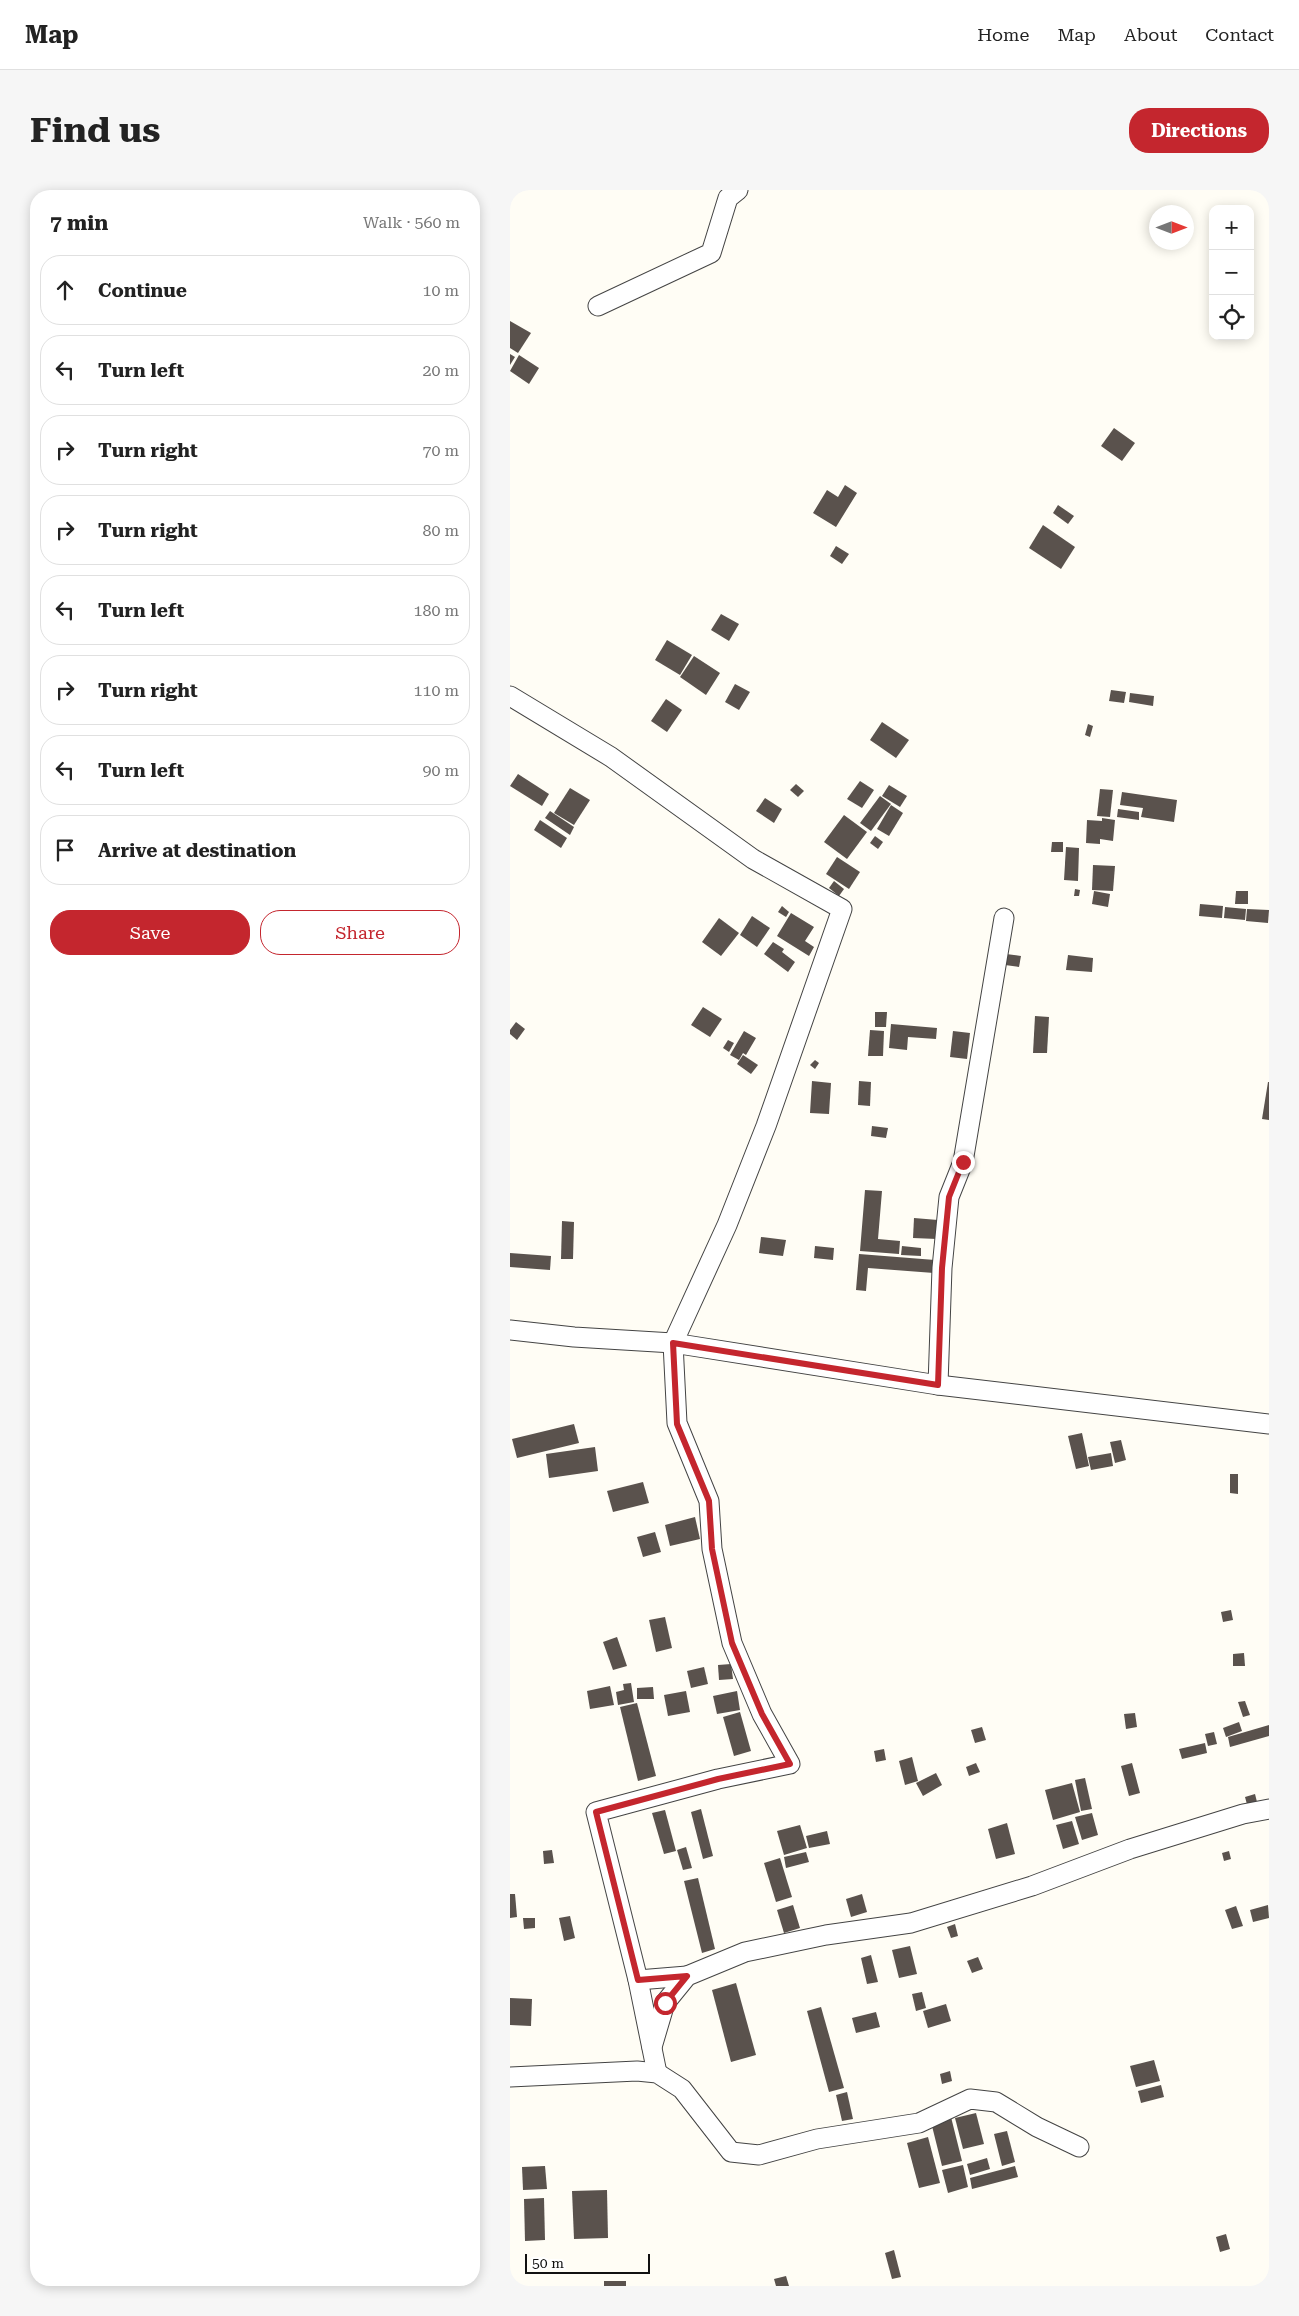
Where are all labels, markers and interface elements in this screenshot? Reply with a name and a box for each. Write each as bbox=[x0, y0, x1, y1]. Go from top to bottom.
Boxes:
text: Map bbox=[25, 21, 79, 49]
text: Home bbox=[977, 24, 1029, 45]
text: Map bbox=[1057, 24, 1096, 45]
text: About bbox=[1124, 24, 1177, 45]
text: Contact bbox=[1205, 24, 1274, 45]
button: Directions bbox=[1129, 108, 1269, 153]
text: Find us bbox=[30, 110, 160, 151]
north arrow bbox=[1149, 205, 1194, 250]
map controls bbox=[1209, 205, 1254, 340]
button: + bbox=[1209, 205, 1254, 250]
text: 7 min bbox=[50, 211, 108, 235]
text: Walk · 560 m bbox=[363, 213, 460, 232]
button: − bbox=[1209, 250, 1254, 295]
icon: ahead bbox=[51, 276, 79, 304]
text: Continue bbox=[98, 279, 187, 302]
text: 10 m bbox=[422, 281, 459, 300]
button: locate bbox=[1209, 295, 1254, 340]
icon: left bbox=[51, 356, 79, 384]
text: Turn left bbox=[98, 359, 184, 382]
text: 20 m bbox=[422, 361, 459, 380]
icon: right bbox=[51, 436, 79, 464]
text: Turn right bbox=[98, 439, 198, 462]
text: 70 m bbox=[422, 441, 459, 460]
icon: right bbox=[51, 516, 79, 544]
text: Turn right bbox=[98, 519, 198, 542]
text: 80 m bbox=[422, 521, 459, 540]
icon: left bbox=[51, 596, 79, 624]
text: Turn left bbox=[98, 599, 184, 622]
text: 180 m bbox=[413, 601, 459, 620]
icon: right bbox=[51, 676, 79, 704]
text: Turn right bbox=[98, 679, 198, 702]
text: 110 m bbox=[413, 681, 459, 700]
icon: left bbox=[51, 756, 79, 784]
text: Turn left bbox=[98, 759, 184, 782]
text: 90 m bbox=[422, 761, 459, 780]
icon: arrive bbox=[51, 836, 79, 864]
text: Arrive at destination bbox=[98, 839, 296, 862]
button: Save bbox=[50, 910, 250, 955]
button: Share bbox=[260, 910, 460, 955]
route end bbox=[952, 1151, 975, 1174]
route start bbox=[654, 1992, 677, 2015]
scale bar bbox=[525, 2251, 650, 2274]
text: 50 m bbox=[532, 2255, 564, 2271]

